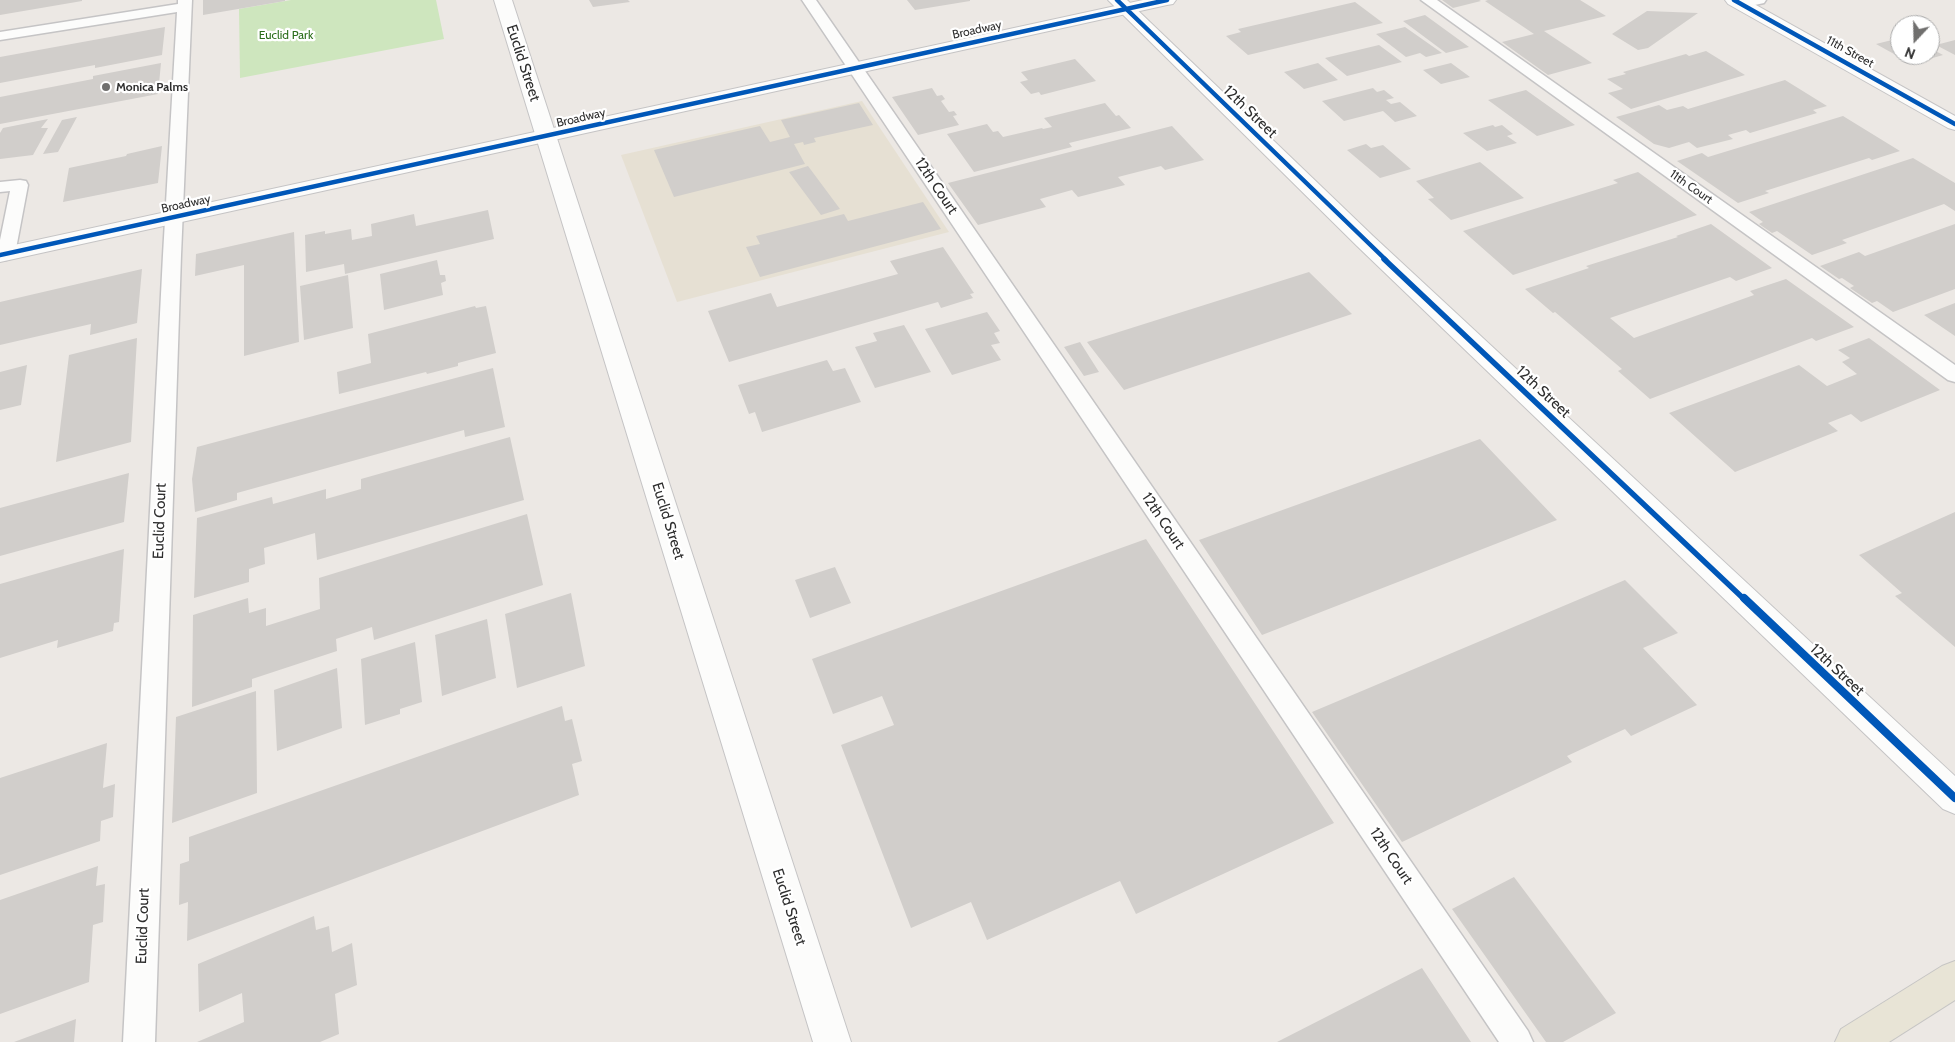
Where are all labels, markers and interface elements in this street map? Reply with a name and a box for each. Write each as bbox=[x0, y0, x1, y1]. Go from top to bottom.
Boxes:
north arrow bbox=[1890, 15, 1940, 65]
street label: Broadway bbox=[951, 18, 1003, 42]
street label: Euclid Street bbox=[502, 22, 544, 104]
park label: Euclid Park bbox=[259, 28, 313, 42]
street label: 11th Street bbox=[1824, 33, 1876, 71]
text: N bbox=[1902, 43, 1918, 63]
place label: Monica Palms bbox=[116, 80, 188, 94]
marker: Monica Palms bbox=[100, 81, 112, 93]
street label: 12th Street bbox=[1219, 82, 1281, 142]
street label: Broadway bbox=[555, 105, 607, 131]
street label: 12th Court bbox=[911, 154, 961, 218]
street label: 11th Court bbox=[1667, 167, 1715, 207]
street label: Broadway bbox=[160, 192, 212, 216]
street label: 12th Street bbox=[1512, 362, 1574, 422]
street label: Euclid Street bbox=[648, 480, 688, 562]
street label: Euclid Court bbox=[150, 483, 170, 559]
street label: 12th Court bbox=[1138, 489, 1188, 553]
street label: 12th Street bbox=[1806, 640, 1868, 700]
street label: 12th Court bbox=[1366, 824, 1416, 888]
street label: Euclid Street bbox=[768, 866, 810, 948]
street label: Euclid Court bbox=[133, 888, 153, 964]

